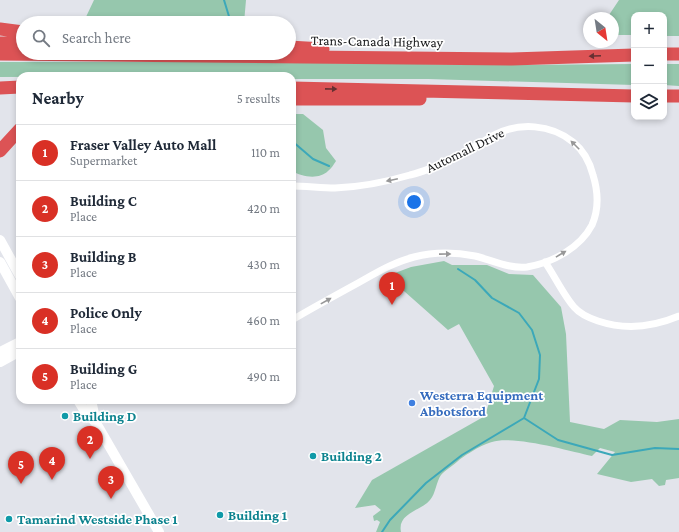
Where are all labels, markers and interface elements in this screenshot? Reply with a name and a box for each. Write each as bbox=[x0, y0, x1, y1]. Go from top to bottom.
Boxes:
north arrow bbox=[583, 12, 619, 48]
map controls bbox=[631, 12, 667, 120]
button: + bbox=[631, 12, 667, 48]
search box bbox=[16, 16, 296, 60]
icon: search bbox=[30, 27, 52, 49]
text: Search here bbox=[62, 30, 131, 46]
street label: Trans-Canada Highway bbox=[311, 32, 444, 50]
button: − bbox=[631, 48, 667, 84]
one-way arrow bbox=[588, 53, 601, 59]
button: layers bbox=[631, 84, 667, 120]
one-way arrow bbox=[325, 86, 338, 92]
text: Nearby bbox=[32, 89, 84, 108]
text: 5 results bbox=[237, 91, 280, 106]
street label: Automall Drive bbox=[423, 124, 507, 176]
text: Fraser Valley Auto Mall bbox=[70, 137, 216, 153]
one-way arrow bbox=[570, 140, 580, 150]
text: 1 bbox=[43, 145, 47, 160]
text: 110 m bbox=[251, 145, 280, 160]
text: Supermarket bbox=[70, 153, 137, 168]
one-way arrow bbox=[386, 177, 398, 183]
your location bbox=[404, 192, 424, 212]
text: Building C bbox=[70, 193, 137, 209]
text: 2 bbox=[42, 201, 48, 216]
text: 420 m bbox=[247, 201, 280, 216]
text: Place bbox=[70, 209, 97, 224]
text: Building B bbox=[70, 249, 137, 265]
one-way arrow bbox=[439, 250, 451, 257]
one-way arrow bbox=[555, 251, 567, 258]
text: 3 bbox=[42, 257, 48, 272]
text: 430 m bbox=[247, 257, 280, 272]
text: Place bbox=[70, 265, 97, 280]
pin: 1 bbox=[379, 272, 405, 305]
one-way arrow bbox=[320, 298, 332, 304]
text: Police Only bbox=[70, 305, 142, 321]
text: 4 bbox=[41, 313, 49, 328]
text: 460 m bbox=[247, 313, 280, 328]
text: Place bbox=[70, 321, 97, 336]
text: Building G bbox=[70, 361, 137, 377]
text: 5 bbox=[42, 369, 48, 384]
text: 490 m bbox=[247, 369, 280, 384]
text: Place bbox=[70, 377, 97, 392]
place label: Westerra Equipment Abbotsford bbox=[419, 387, 544, 419]
marker: Westerra Equipment Abbotsford bbox=[407, 398, 417, 408]
place label: Building D bbox=[73, 408, 137, 424]
marker: Building D bbox=[60, 411, 70, 421]
pin: 2 bbox=[77, 426, 103, 459]
pin: 4 bbox=[39, 447, 65, 480]
place label: Building 2 bbox=[321, 448, 382, 464]
pin: 5 bbox=[8, 451, 34, 484]
marker: Building 2 bbox=[308, 451, 318, 461]
pin: 3 bbox=[98, 466, 124, 499]
place label: Building 1 bbox=[228, 507, 287, 523]
marker: Building 1 bbox=[215, 510, 225, 520]
place label: Tamarind Westside Phase 1 bbox=[17, 511, 178, 527]
marker: Tamarind Westside Phase 1 bbox=[4, 514, 14, 524]

